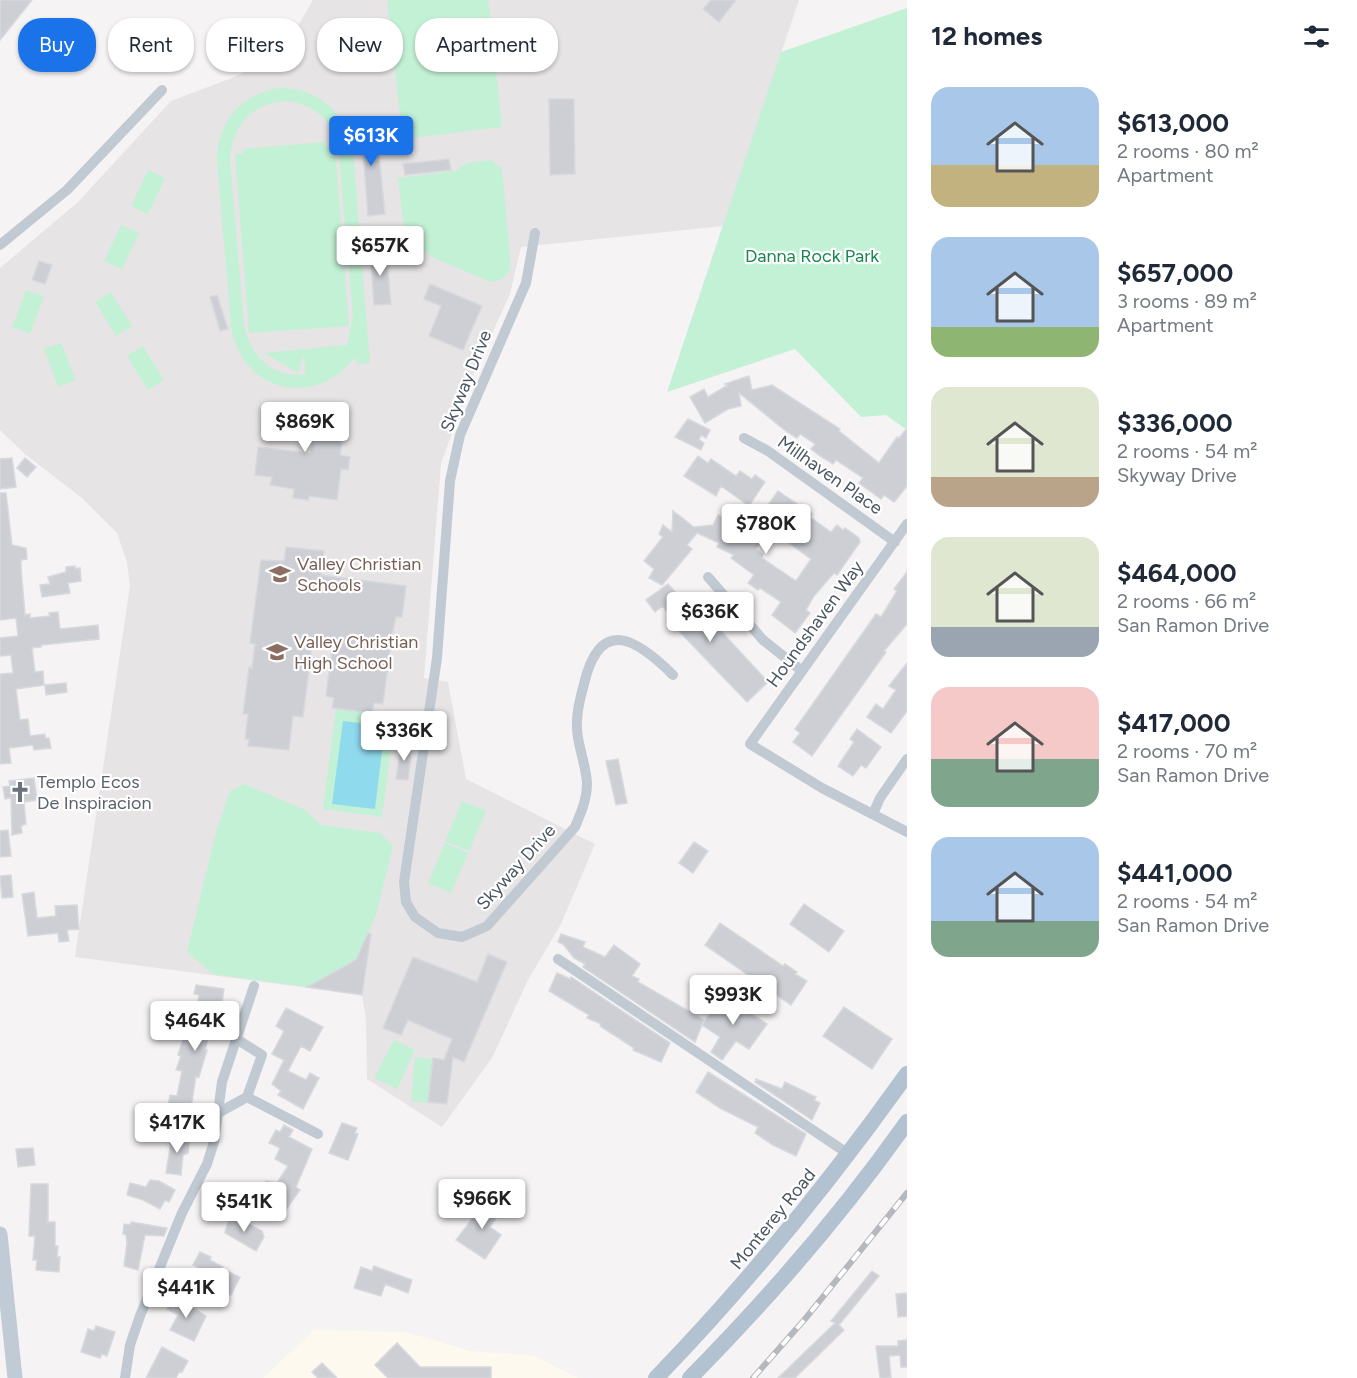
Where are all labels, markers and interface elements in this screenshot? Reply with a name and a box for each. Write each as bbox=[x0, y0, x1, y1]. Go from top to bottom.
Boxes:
chip: Buy bbox=[18, 18, 96, 72]
chip: Rent bbox=[108, 18, 194, 72]
chip: Filters bbox=[206, 18, 305, 72]
chip: New bbox=[317, 18, 403, 72]
chip: Apartment bbox=[415, 18, 558, 72]
text: 12 homes bbox=[931, 20, 1042, 52]
icon: filters bbox=[1300, 20, 1333, 53]
text: $613,000 bbox=[1117, 107, 1229, 139]
icon: home bbox=[979, 111, 1051, 183]
pin: $613K bbox=[329, 116, 413, 167]
text: $613K bbox=[343, 123, 399, 147]
text: 2 rooms · 80 m² bbox=[1117, 139, 1259, 163]
text: Apartment bbox=[1117, 163, 1214, 187]
pin: $657K bbox=[338, 226, 422, 277]
text: $657K bbox=[351, 233, 409, 257]
park label: Danna Rock Park bbox=[745, 245, 879, 267]
text: $657,000 bbox=[1117, 257, 1233, 289]
icon: home bbox=[979, 261, 1051, 333]
text: 3 rooms · 89 m² bbox=[1117, 289, 1257, 313]
text: Apartment bbox=[1117, 313, 1214, 337]
street label: Skyway Drive bbox=[436, 327, 496, 435]
pin: $869K bbox=[263, 402, 347, 453]
text: $336,000 bbox=[1117, 407, 1233, 439]
text: $869K bbox=[275, 409, 335, 433]
icon: home bbox=[979, 411, 1051, 483]
street label: Millhaven Place bbox=[773, 431, 887, 519]
text: 2 rooms · 54 m² bbox=[1117, 439, 1257, 463]
text: Skyway Drive bbox=[1117, 463, 1237, 487]
pin: $780K bbox=[724, 504, 808, 555]
text: $780K bbox=[736, 511, 796, 535]
place label: Valley Christian Schools bbox=[297, 553, 421, 596]
street label: Houndshaven Way bbox=[762, 556, 868, 691]
text: $464,000 bbox=[1117, 557, 1237, 589]
icon: home bbox=[979, 561, 1051, 633]
school or university icon: Valley Christian Schools bbox=[268, 562, 292, 586]
text: 2 rooms · 66 m² bbox=[1117, 589, 1256, 613]
pin: $636K bbox=[668, 592, 752, 643]
text: $636K bbox=[681, 599, 739, 623]
text: San Ramon Drive bbox=[1117, 613, 1269, 637]
place label: Valley Christian High School bbox=[294, 631, 418, 674]
school or university icon: Valley Christian High School bbox=[265, 640, 289, 664]
text: $417,000 bbox=[1117, 707, 1231, 739]
pin: $336K bbox=[362, 711, 446, 762]
icon: home bbox=[979, 711, 1051, 783]
text: $336K bbox=[375, 718, 433, 742]
text: 2 rooms · 70 m² bbox=[1117, 739, 1257, 763]
text: San Ramon Drive bbox=[1117, 763, 1269, 787]
place label: Templo Ecos De Inspiracion bbox=[37, 771, 151, 814]
church icon: Templo Ecos De Inspiracion bbox=[8, 780, 32, 804]
street label: Skyway Drive bbox=[472, 819, 560, 914]
text: $441,000 bbox=[1117, 857, 1233, 889]
icon: home bbox=[979, 861, 1051, 933]
text: 2 rooms · 54 m² bbox=[1117, 889, 1257, 913]
text: San Ramon Drive bbox=[1117, 913, 1269, 937]
pin: $993K bbox=[691, 975, 775, 1026]
text: $993K bbox=[704, 982, 762, 1006]
pin: $464K bbox=[153, 1001, 237, 1052]
text: $464K bbox=[164, 1008, 226, 1032]
pin: $417K bbox=[135, 1103, 219, 1154]
text: $417K bbox=[149, 1110, 205, 1134]
street label: Monterey Road bbox=[726, 1164, 820, 1274]
pin: $966K bbox=[440, 1179, 524, 1230]
pin: $541K bbox=[202, 1182, 286, 1233]
text: $966K bbox=[452, 1186, 512, 1210]
text: $541K bbox=[215, 1189, 273, 1213]
pin: $441K bbox=[144, 1268, 228, 1319]
text: $441K bbox=[157, 1275, 215, 1299]

